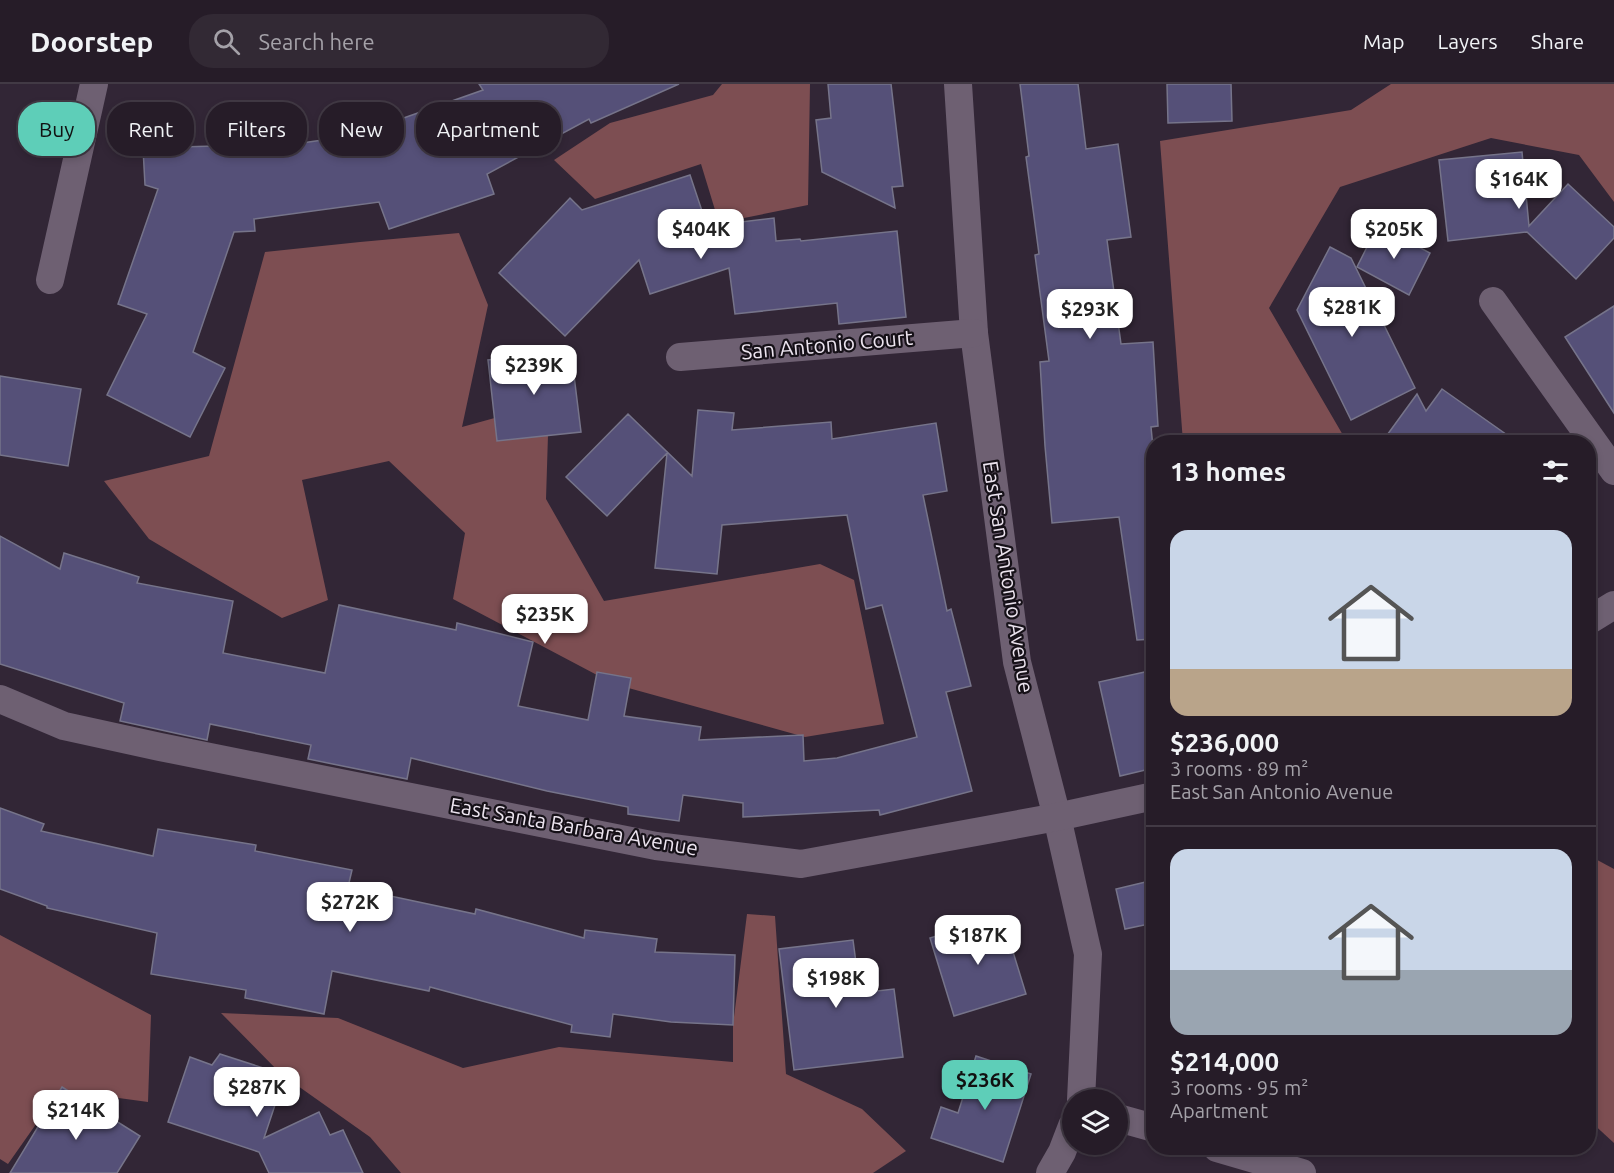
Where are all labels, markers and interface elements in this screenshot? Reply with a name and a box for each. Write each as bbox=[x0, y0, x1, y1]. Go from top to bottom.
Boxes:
search box bbox=[189, 14, 609, 68]
icon: search bbox=[210, 25, 243, 58]
text: Doorstep bbox=[30, 26, 153, 57]
text: Search here bbox=[258, 29, 375, 54]
text: Map bbox=[1363, 29, 1404, 53]
text: Layers bbox=[1437, 29, 1498, 53]
text: Share bbox=[1531, 29, 1584, 53]
chip: Buy bbox=[18, 102, 95, 156]
chip: Rent bbox=[107, 102, 194, 156]
chip: Filters bbox=[206, 102, 307, 156]
chip: New bbox=[319, 102, 404, 156]
chip: Apartment bbox=[416, 102, 561, 156]
pin: $164K bbox=[1477, 159, 1561, 210]
text: $164K bbox=[1490, 167, 1548, 190]
pin: $404K bbox=[659, 209, 743, 260]
pin: $205K bbox=[1352, 209, 1436, 260]
text: $404K bbox=[672, 217, 730, 240]
text: $205K bbox=[1365, 217, 1423, 240]
pin: $281K bbox=[1310, 287, 1394, 338]
pin: $293K bbox=[1048, 289, 1132, 340]
text: $281K bbox=[1323, 295, 1381, 318]
text: $293K bbox=[1061, 297, 1119, 320]
street label: San Antonio Court bbox=[740, 325, 914, 363]
pin: $239K bbox=[492, 345, 576, 396]
text: $239K bbox=[505, 353, 563, 376]
icon: filters bbox=[1539, 455, 1572, 488]
text: 13 homes bbox=[1170, 457, 1286, 486]
street label: East San Antonio Avenue bbox=[979, 459, 1039, 694]
icon: home bbox=[1317, 569, 1425, 677]
pin: $235K bbox=[503, 594, 587, 645]
text: $235K bbox=[516, 602, 574, 625]
text: $236,000 bbox=[1170, 728, 1279, 757]
text: 3 rooms · 89 m² bbox=[1170, 757, 1308, 780]
text: East San Antonio Avenue bbox=[1170, 780, 1393, 803]
street label: East Santa Barbara Avenue bbox=[448, 792, 700, 860]
pin: $272K bbox=[308, 882, 392, 933]
icon: home bbox=[1317, 888, 1425, 996]
text: $272K bbox=[321, 890, 379, 913]
pin: $187K bbox=[936, 915, 1020, 966]
text: $187K bbox=[949, 923, 1007, 946]
pin: $198K bbox=[794, 958, 878, 1009]
text: $198K bbox=[807, 966, 865, 989]
text: $214,000 bbox=[1170, 1047, 1279, 1076]
pin: $236K bbox=[943, 1060, 1027, 1111]
pin: $287K bbox=[215, 1067, 299, 1118]
text: $236K bbox=[956, 1068, 1014, 1091]
text: $287K bbox=[228, 1075, 286, 1098]
text: 3 rooms · 95 m² bbox=[1170, 1076, 1308, 1099]
map controls bbox=[1062, 1089, 1128, 1155]
button: layers bbox=[1062, 1089, 1128, 1155]
pin: $214K bbox=[34, 1090, 118, 1141]
text: $214K bbox=[47, 1098, 105, 1121]
text: Apartment bbox=[1170, 1099, 1268, 1122]

